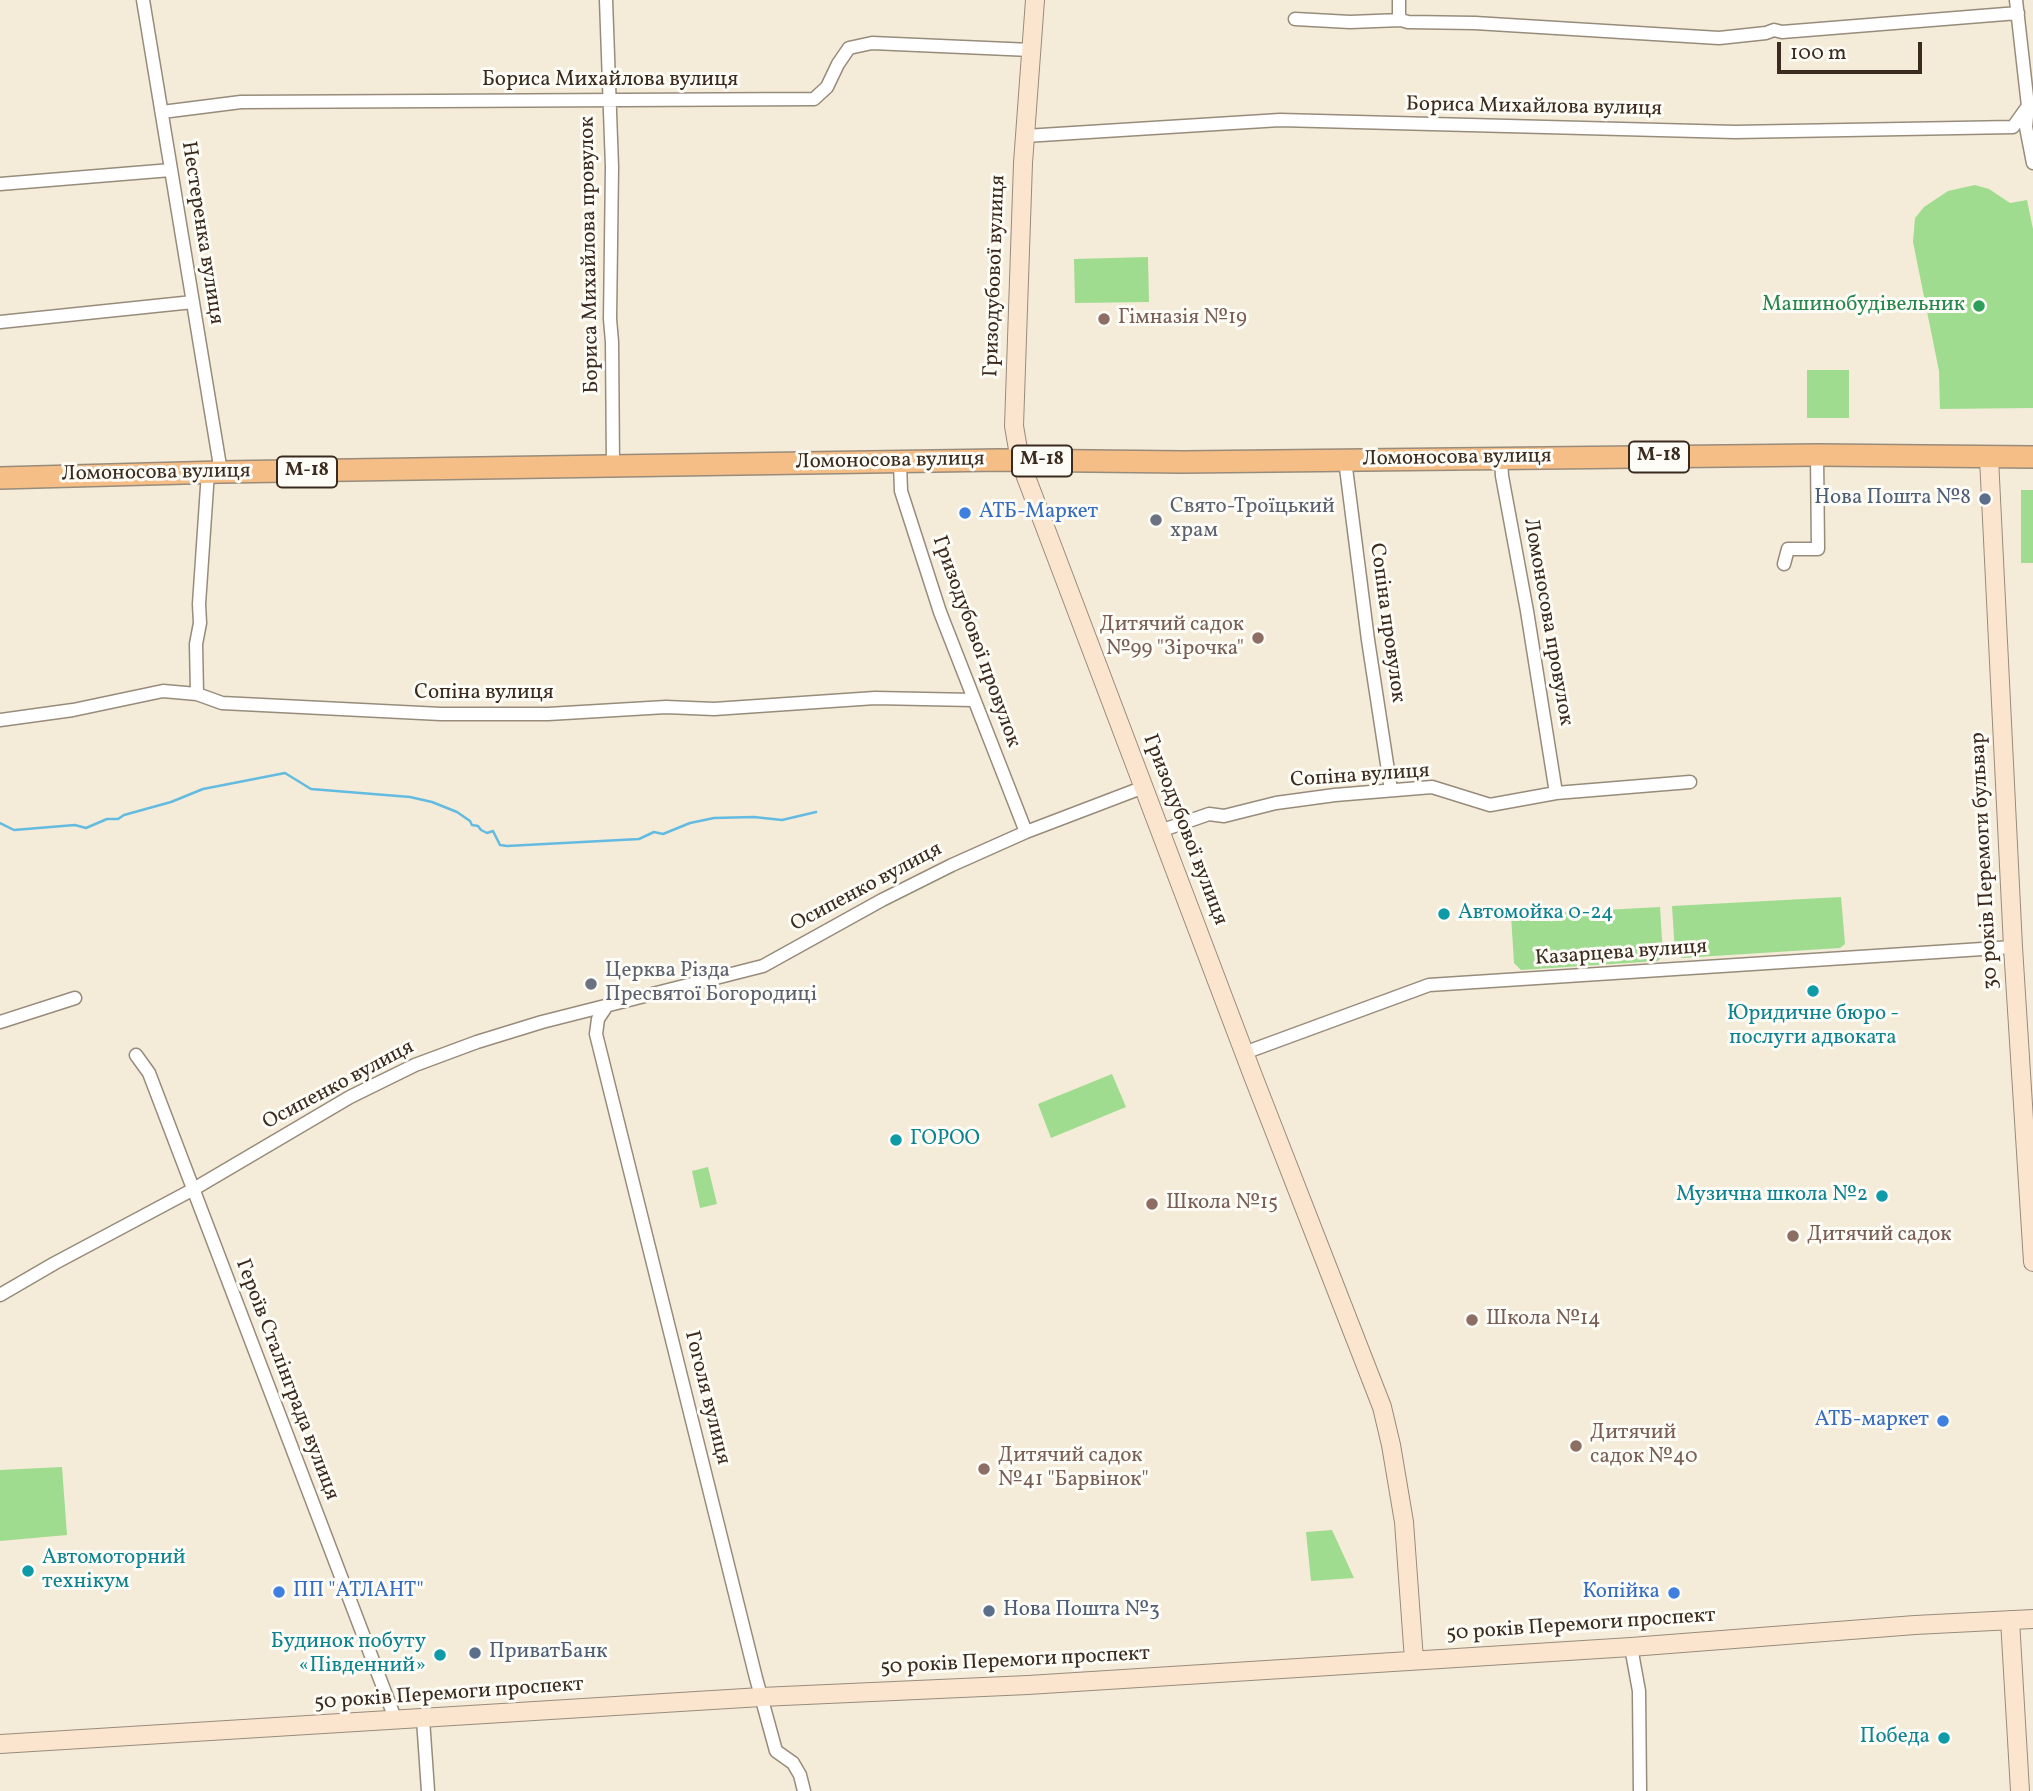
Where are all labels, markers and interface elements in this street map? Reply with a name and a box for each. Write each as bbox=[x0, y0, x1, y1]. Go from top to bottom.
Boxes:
scale bar bbox=[1781, 28, 1926, 72]
text: 100 m bbox=[1790, 39, 1847, 68]
street label: Бориса Михайлова вулиця bbox=[482, 68, 738, 94]
street label: Бориса Михайлова вулиця bbox=[1406, 93, 1662, 123]
street label: Бориса Михайлова провулок bbox=[576, 116, 606, 394]
street label: Нестеренка вулиця bbox=[174, 140, 228, 326]
street label: Гризодубової вулиця bbox=[980, 174, 1012, 378]
place label: Машинобудівельник bbox=[1762, 293, 1965, 319]
marker: Машинобудівельник bbox=[1971, 298, 1987, 314]
place label: Гімназія №19 bbox=[1118, 306, 1247, 332]
marker: Гімназія №19 bbox=[1096, 311, 1112, 327]
road number: М-18 bbox=[1629, 442, 1689, 472]
street label: Ломоносова вулиця bbox=[1362, 445, 1552, 473]
road number: М-18 bbox=[1012, 446, 1072, 476]
street label: Ломоносова вулиця bbox=[795, 448, 985, 476]
road number: М-18 bbox=[277, 457, 337, 488]
street label: Ломоносова вулиця bbox=[61, 460, 251, 488]
place label: Нова Пошта №8 bbox=[1814, 486, 1971, 512]
marker: Нова Пошта №8 bbox=[1977, 491, 1993, 507]
place label: Свято-Троїцький храм bbox=[1170, 495, 1335, 545]
place label: АТБ-Маркет bbox=[979, 500, 1098, 526]
marker: АТБ-Маркет bbox=[957, 505, 973, 521]
marker: Свято-Троїцький храм bbox=[1148, 512, 1164, 528]
street label: Ломоносова провулок bbox=[1516, 516, 1578, 728]
street label: Гризодубової провулок bbox=[925, 533, 1025, 751]
street label: Сопіна провулок bbox=[1362, 542, 1410, 704]
place label: Дитячий садок №99 "Зірочка" bbox=[1099, 613, 1244, 663]
marker: Дитячий садок №99 "Зірочка" bbox=[1250, 630, 1266, 646]
street label: Сопіна вулиця bbox=[414, 681, 554, 707]
street label: Гризодубової вулиця bbox=[1136, 731, 1232, 929]
street label: 30 років Перемоги бульвар bbox=[1967, 732, 2005, 990]
street label: Сопіна вулиця bbox=[1289, 760, 1431, 794]
street label: Осипенко вулиця bbox=[787, 838, 947, 938]
place label: Автомойка 0-24 bbox=[1458, 901, 1614, 927]
marker: Автомойка 0-24 bbox=[1436, 906, 1452, 922]
street label: Казарцева вулиця bbox=[1534, 935, 1708, 973]
place label: Церква Різда Пресвятої Богородиці bbox=[605, 959, 817, 1009]
marker: Церква Різда Пресвятої Богородиці bbox=[583, 976, 599, 992]
marker: Юридичне бюро - послуги адвоката bbox=[1805, 983, 1821, 999]
place label: Юридичне бюро - послуги адвоката bbox=[1727, 1002, 1899, 1052]
street label: Осипенко вулиця bbox=[259, 1036, 419, 1136]
place label: ГОРОО bbox=[910, 1127, 980, 1153]
marker: ГОРОО bbox=[888, 1132, 904, 1148]
place label: Музична школа №2 bbox=[1676, 1183, 1868, 1209]
marker: Музична школа №2 bbox=[1874, 1188, 1890, 1204]
place label: Школа №15 bbox=[1166, 1191, 1278, 1217]
marker: Школа №15 bbox=[1144, 1196, 1160, 1212]
place label: Дитячий садок bbox=[1807, 1223, 1952, 1249]
marker: Дитячий садок bbox=[1785, 1228, 1801, 1244]
street label: Героїв Сталінграда вулиця bbox=[228, 1256, 344, 1504]
place label: Школа №14 bbox=[1486, 1307, 1601, 1333]
marker: Школа №14 bbox=[1464, 1312, 1480, 1328]
street label: Гоголя вулиця bbox=[677, 1328, 735, 1468]
place label: АТБ-маркет bbox=[1815, 1408, 1929, 1434]
marker: АТБ-маркет bbox=[1935, 1413, 1951, 1429]
place label: Дитячий садок №40 bbox=[1590, 1421, 1698, 1471]
marker: Дитячий садок №40 bbox=[1568, 1438, 1584, 1454]
place label: Дитячий садок №41 "Барвінок" bbox=[998, 1444, 1149, 1494]
marker: Дитячий садок №41 "Барвінок" bbox=[976, 1461, 992, 1477]
place label: Автомоторний технікум bbox=[42, 1546, 186, 1596]
marker: Автомоторний технікум bbox=[20, 1563, 36, 1579]
place label: ПП "АТЛАНТ" bbox=[293, 1579, 424, 1605]
place label: Копійка bbox=[1582, 1580, 1660, 1606]
marker: ПП "АТЛАНТ" bbox=[271, 1584, 287, 1600]
marker: Копійка bbox=[1666, 1585, 1682, 1601]
place label: Нова Пошта №3 bbox=[1003, 1598, 1160, 1624]
marker: Нова Пошта №3 bbox=[981, 1603, 997, 1619]
street label: 50 років Перемоги проспект bbox=[1445, 1604, 1717, 1648]
place label: Будинок побуту «Південний» bbox=[271, 1630, 426, 1680]
place label: ПриватБанк bbox=[489, 1640, 607, 1666]
street label: 50 років Перемоги проспект bbox=[880, 1642, 1150, 1682]
marker: ПриватБанк bbox=[467, 1645, 483, 1661]
marker: Будинок побуту «Південний» bbox=[432, 1647, 448, 1663]
street label: 50 років Перемоги проспект bbox=[313, 1673, 585, 1717]
place label: Победа bbox=[1860, 1725, 1930, 1751]
marker: Победа bbox=[1936, 1730, 1952, 1746]

